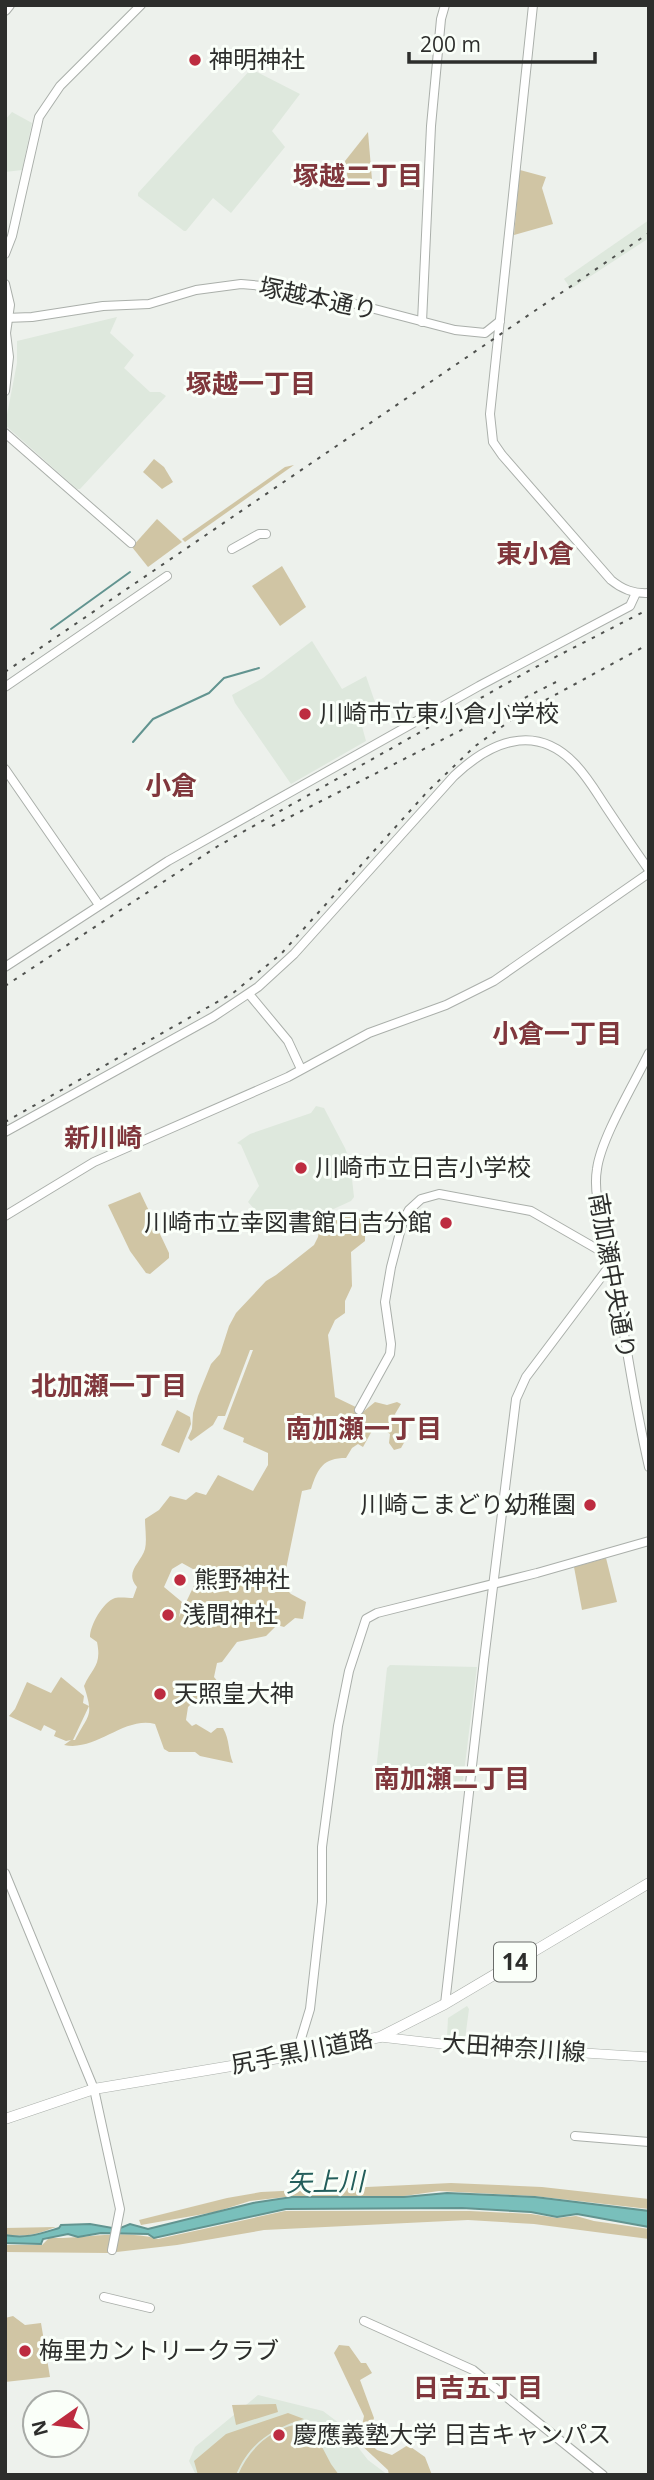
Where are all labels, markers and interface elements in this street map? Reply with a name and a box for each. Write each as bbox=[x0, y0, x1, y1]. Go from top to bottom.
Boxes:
scale bar bbox=[409, 21, 594, 65]
text: 200 m bbox=[420, 30, 481, 58]
place label: 神明神社 bbox=[209, 42, 305, 75]
marker: 神明神社 bbox=[187, 52, 203, 68]
district label: 塚越二丁目 bbox=[293, 157, 423, 193]
street label: 塚越本通り bbox=[256, 269, 380, 326]
district label: 塚越一丁目 bbox=[186, 365, 316, 401]
district label: 東小倉 bbox=[496, 535, 574, 571]
place label: 川崎市立東小倉小学校 bbox=[319, 696, 559, 729]
marker: 川崎市立東小倉小学校 bbox=[297, 706, 313, 722]
district label: 小倉 bbox=[145, 767, 197, 803]
district label: 小倉一丁目 bbox=[492, 1015, 622, 1051]
district label: 新川崎 bbox=[64, 1119, 142, 1155]
place label: 川崎市立日吉小学校 bbox=[315, 1150, 531, 1183]
marker: 川崎市立日吉小学校 bbox=[293, 1160, 309, 1176]
street label: 南加瀬中央通り bbox=[583, 1190, 644, 1361]
place label: 川崎市立幸図書館日吉分館 bbox=[144, 1205, 432, 1238]
marker: 川崎市立幸図書館日吉分館 bbox=[438, 1215, 454, 1231]
district label: 北加瀬一丁目 bbox=[31, 1367, 187, 1403]
district label: 南加瀬一丁目 bbox=[286, 1410, 442, 1446]
place label: 川崎こまどり幼稚園 bbox=[360, 1487, 576, 1520]
marker: 川崎こまどり幼稚園 bbox=[582, 1497, 598, 1513]
place label: 熊野神社 bbox=[194, 1562, 290, 1595]
marker: 熊野神社 bbox=[172, 1572, 188, 1588]
place label: 浅間神社 bbox=[182, 1597, 278, 1630]
marker: 浅間神社 bbox=[160, 1607, 176, 1623]
place label: 天照皇大神 bbox=[174, 1676, 294, 1709]
marker: 天照皇大神 bbox=[152, 1686, 168, 1702]
district label: 南加瀬二丁目 bbox=[374, 1760, 530, 1796]
road number: 14 bbox=[494, 1942, 536, 1982]
street label: 尻手黒川道路 bbox=[228, 2021, 376, 2080]
street label: 大田神奈川線 bbox=[441, 2025, 587, 2068]
water label: 矢上川 bbox=[286, 2162, 367, 2200]
place label: 梅里カントリークラブ bbox=[39, 2333, 279, 2366]
marker: 梅里カントリークラブ bbox=[17, 2343, 33, 2359]
district label: 日吉五丁目 bbox=[413, 2369, 543, 2405]
north arrow bbox=[21, 2389, 91, 2459]
text: N bbox=[25, 2417, 54, 2439]
place label: 慶應義塾大学 日吉キャンパス bbox=[293, 2417, 611, 2450]
marker: 慶應義塾大学 日吉キャンパス bbox=[271, 2427, 287, 2443]

